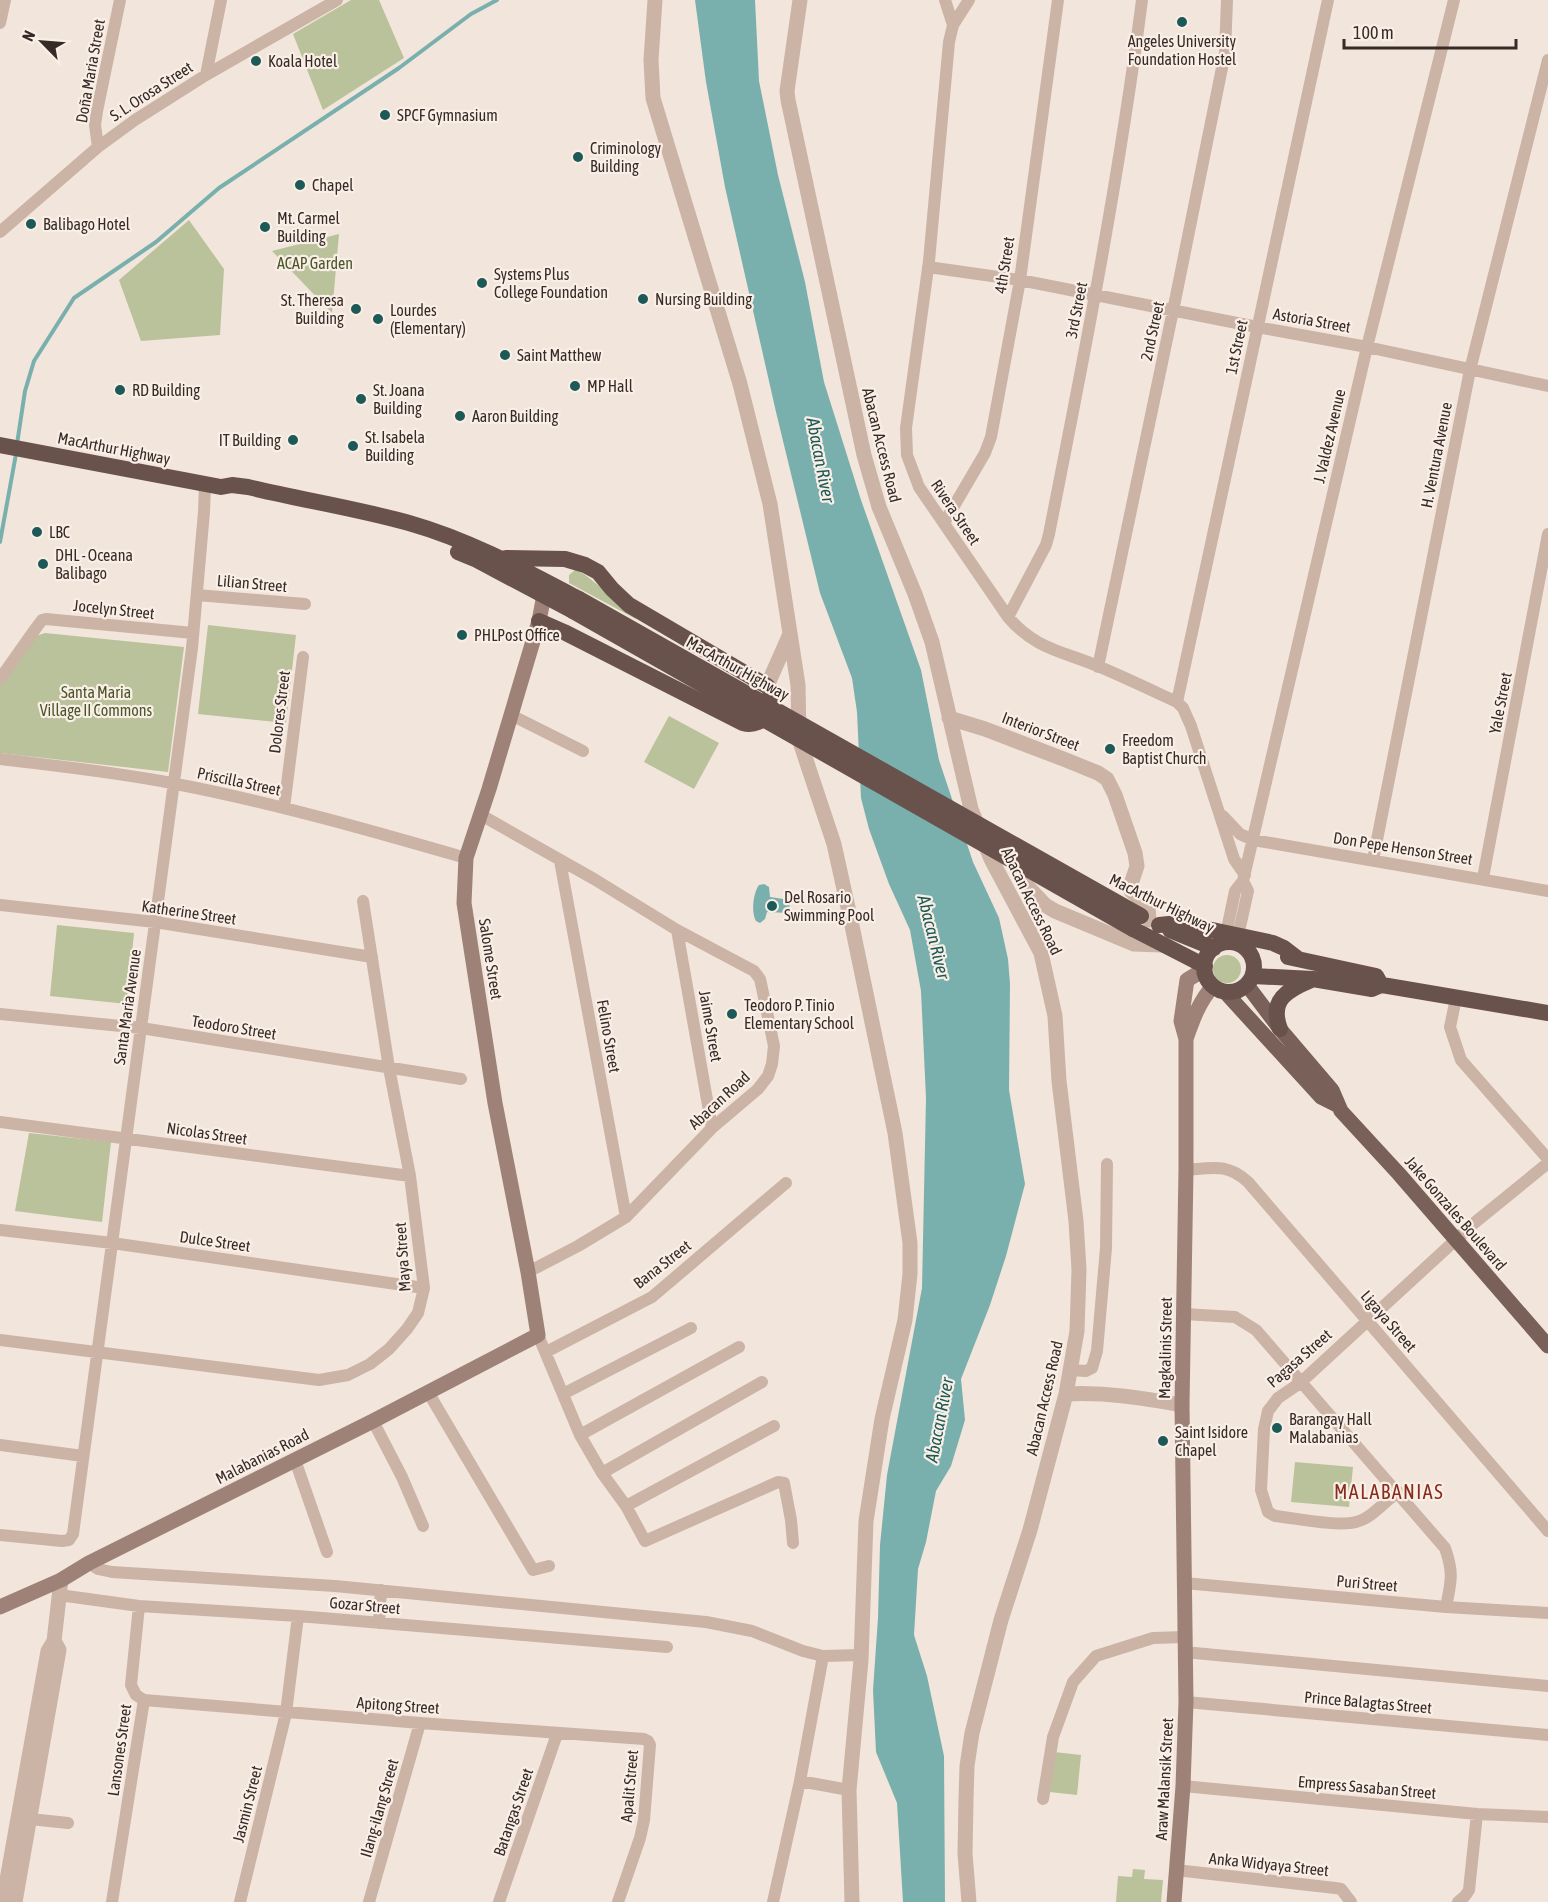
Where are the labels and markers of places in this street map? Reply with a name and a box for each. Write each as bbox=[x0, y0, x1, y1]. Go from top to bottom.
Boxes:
marker: Angeles University Foundation Hostel bbox=[1175, 15, 1189, 29]
place label: Angeles University Foundation Hostel bbox=[1128, 32, 1237, 68]
place label: Koala Hotel bbox=[268, 52, 338, 70]
marker: Koala Hotel bbox=[249, 54, 263, 68]
place label: SPCF Gymnasium bbox=[397, 106, 498, 125]
marker: SPCF Gymnasium bbox=[378, 108, 392, 122]
place label: Criminology Building bbox=[590, 139, 662, 176]
marker: Criminology Building bbox=[571, 150, 585, 164]
place label: Chapel bbox=[312, 176, 354, 195]
marker: Chapel bbox=[293, 178, 307, 192]
place label: Mt. Carmel Building bbox=[277, 209, 341, 246]
place label: Balibago Hotel bbox=[43, 215, 131, 234]
marker: Balibago Hotel bbox=[24, 217, 38, 231]
marker: Mt. Carmel Building bbox=[258, 220, 272, 234]
place label: Systems Plus College Foundation bbox=[494, 265, 608, 302]
marker: Systems Plus College Foundation bbox=[475, 276, 489, 290]
place label: Nursing Building bbox=[655, 290, 752, 309]
place label: St. Theresa Building bbox=[281, 291, 344, 328]
marker: Nursing Building bbox=[636, 292, 650, 306]
place label: Lourdes (Elementary) bbox=[390, 301, 466, 338]
marker: St. Theresa Building bbox=[349, 302, 363, 316]
marker: Lourdes (Elementary) bbox=[371, 312, 385, 326]
place label: Saint Matthew bbox=[517, 346, 602, 364]
marker: Saint Matthew bbox=[498, 348, 512, 362]
place label: MP Hall bbox=[587, 377, 634, 395]
marker: MP Hall bbox=[568, 379, 582, 393]
place label: RD Building bbox=[132, 381, 200, 400]
place label: St. Joana Building bbox=[373, 381, 425, 418]
marker: RD Building bbox=[113, 383, 127, 397]
marker: St. Joana Building bbox=[354, 392, 368, 406]
place label: Aaron Building bbox=[472, 407, 559, 426]
marker: Aaron Building bbox=[453, 409, 467, 423]
place label: St. Isabela Building bbox=[365, 428, 425, 465]
place label: IT Building bbox=[219, 431, 281, 450]
marker: IT Building bbox=[286, 433, 300, 447]
marker: St. Isabela Building bbox=[346, 439, 360, 453]
place label: LBC bbox=[49, 523, 70, 541]
marker: LBC bbox=[30, 525, 44, 539]
place label: DHL - Oceana Balibago bbox=[55, 546, 133, 583]
marker: DHL - Oceana Balibago bbox=[36, 557, 50, 571]
place label: PHLPost Office bbox=[474, 626, 560, 644]
marker: PHLPost Office bbox=[455, 628, 469, 642]
place label: Freedom Baptist Church bbox=[1122, 731, 1206, 768]
marker: Freedom Baptist Church bbox=[1103, 742, 1117, 756]
place label: Del Rosario Swimming Pool bbox=[784, 888, 875, 925]
marker: Del Rosario Swimming Pool bbox=[765, 899, 779, 913]
place label: Teodoro P. Tinio Elementary School bbox=[744, 996, 855, 1033]
marker: Teodoro P. Tinio Elementary School bbox=[725, 1007, 739, 1021]
place label: Barangay Hall Malabanias bbox=[1289, 1410, 1372, 1446]
marker: Barangay Hall Malabanias bbox=[1270, 1421, 1284, 1435]
place label: Saint Isidore Chapel bbox=[1175, 1423, 1248, 1460]
marker: Saint Isidore Chapel bbox=[1156, 1434, 1170, 1448]

